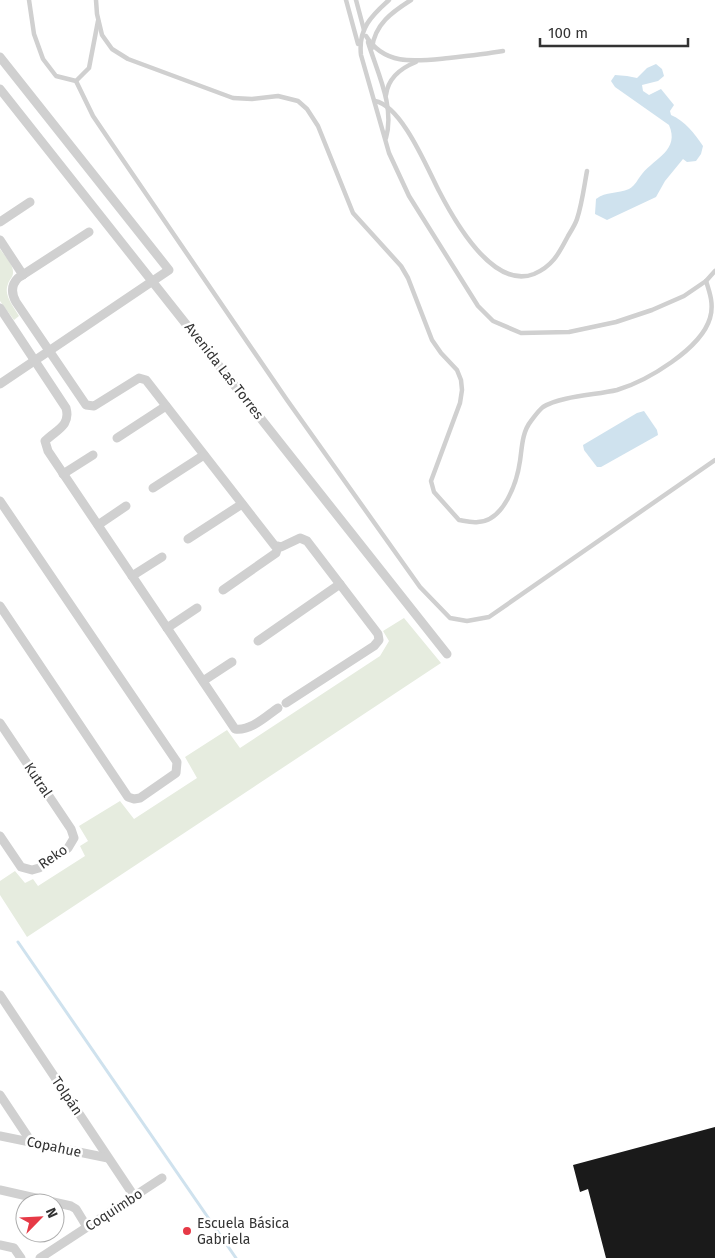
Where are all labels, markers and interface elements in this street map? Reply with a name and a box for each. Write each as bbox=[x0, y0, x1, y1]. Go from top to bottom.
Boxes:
scale bar bbox=[540, 15, 688, 47]
text: 100 m bbox=[548, 24, 588, 42]
street label: Avenida Las Torres bbox=[181, 319, 267, 423]
street label: Kutral bbox=[20, 760, 56, 800]
street label: Reko bbox=[35, 841, 71, 873]
street label: Tolpán bbox=[48, 1074, 86, 1118]
street label: Copahue bbox=[25, 1133, 83, 1161]
street label: Coquimbo bbox=[82, 1185, 146, 1235]
north arrow bbox=[15, 1193, 65, 1243]
text: N bbox=[42, 1205, 61, 1221]
place label: Escuela Básica Gabriela bbox=[197, 1215, 289, 1248]
marker: Escuela Básica Gabriela bbox=[181, 1225, 193, 1237]

